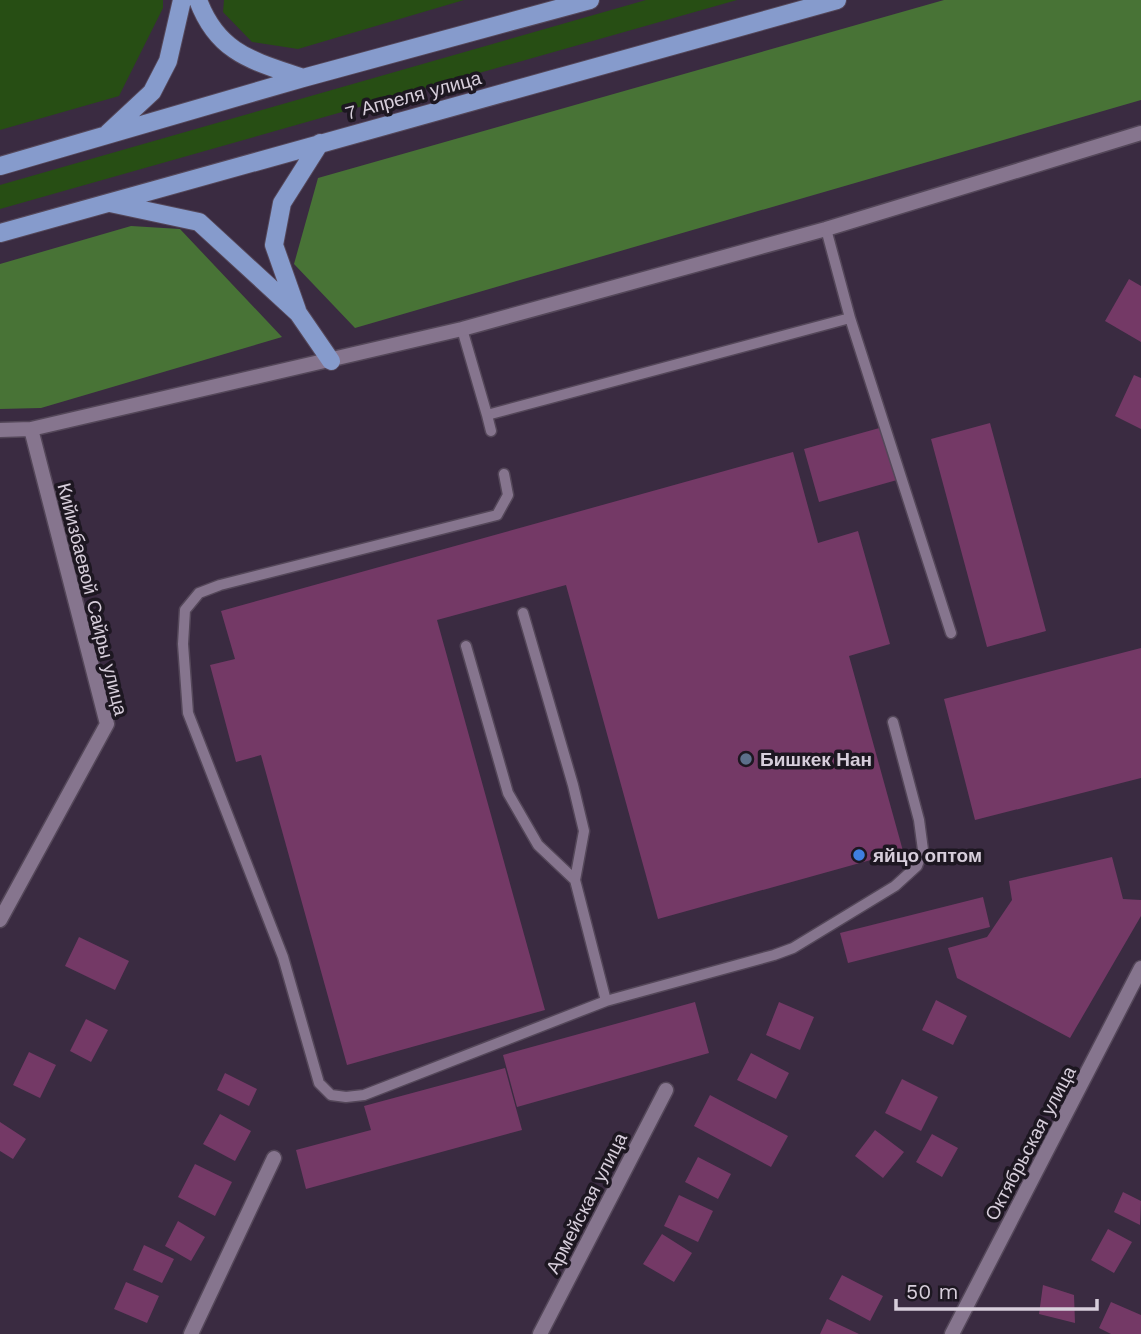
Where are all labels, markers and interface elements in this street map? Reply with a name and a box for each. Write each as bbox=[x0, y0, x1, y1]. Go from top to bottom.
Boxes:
street label: 7 Апреля улица bbox=[342, 66, 484, 125]
street label: Кийизбаевой Сайры улица bbox=[52, 481, 133, 718]
place label: Бишкек Нан bbox=[760, 748, 872, 771]
marker: Бишкек Нан bbox=[738, 751, 754, 767]
place label: яйцо оптом bbox=[872, 844, 982, 867]
marker: яйцо оптом bbox=[851, 847, 867, 863]
street label: Октябрьская улица bbox=[980, 1062, 1081, 1224]
street label: Армейская улица bbox=[541, 1128, 632, 1278]
scale bar bbox=[896, 1268, 1097, 1312]
text: 50 m bbox=[906, 1279, 958, 1304]

